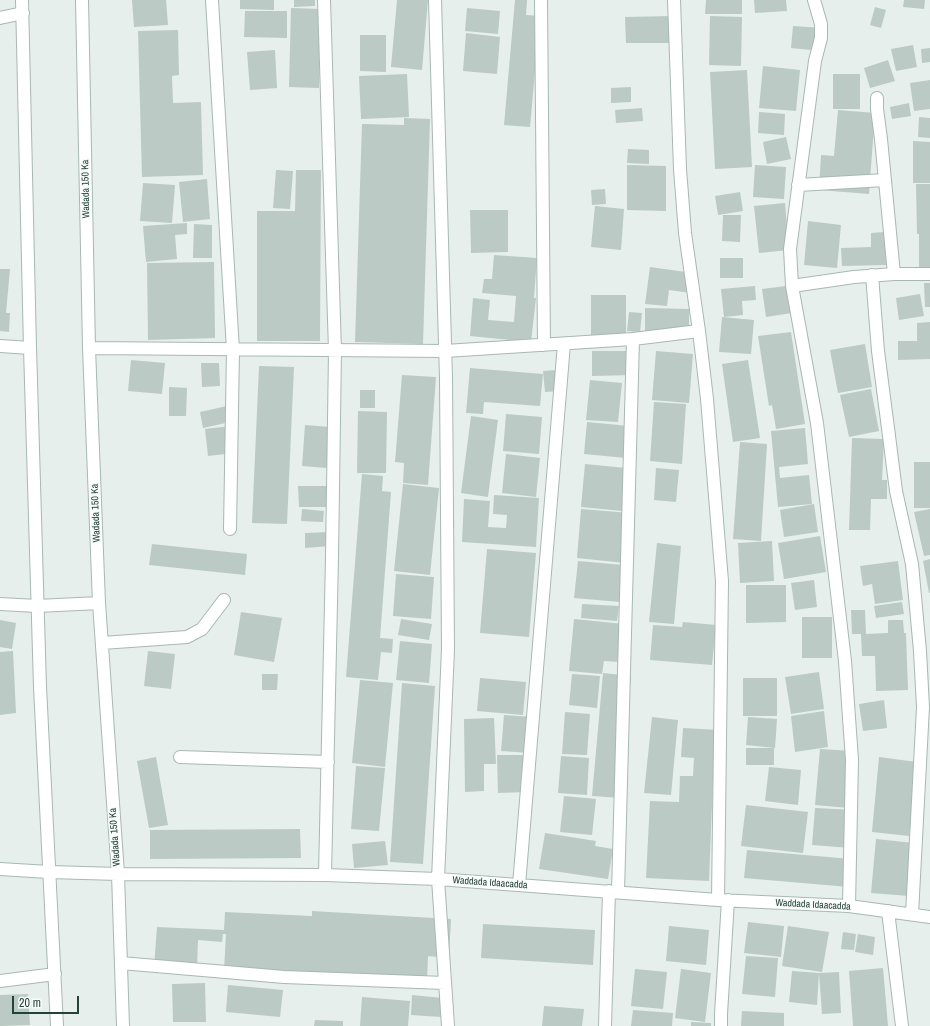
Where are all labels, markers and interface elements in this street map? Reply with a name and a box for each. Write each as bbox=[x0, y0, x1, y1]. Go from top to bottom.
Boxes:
street label: Wadada 150 Ka bbox=[79, 160, 93, 218]
street label: Wadada 150 Ka bbox=[89, 484, 103, 542]
street label: Wadada 150 Ka bbox=[107, 807, 123, 867]
street label: Waddada Idaacadda bbox=[452, 874, 528, 892]
street label: Waddada Idaacadda bbox=[775, 897, 851, 913]
scale bar bbox=[14, 988, 81, 1014]
text: 20 m bbox=[19, 995, 41, 1011]

